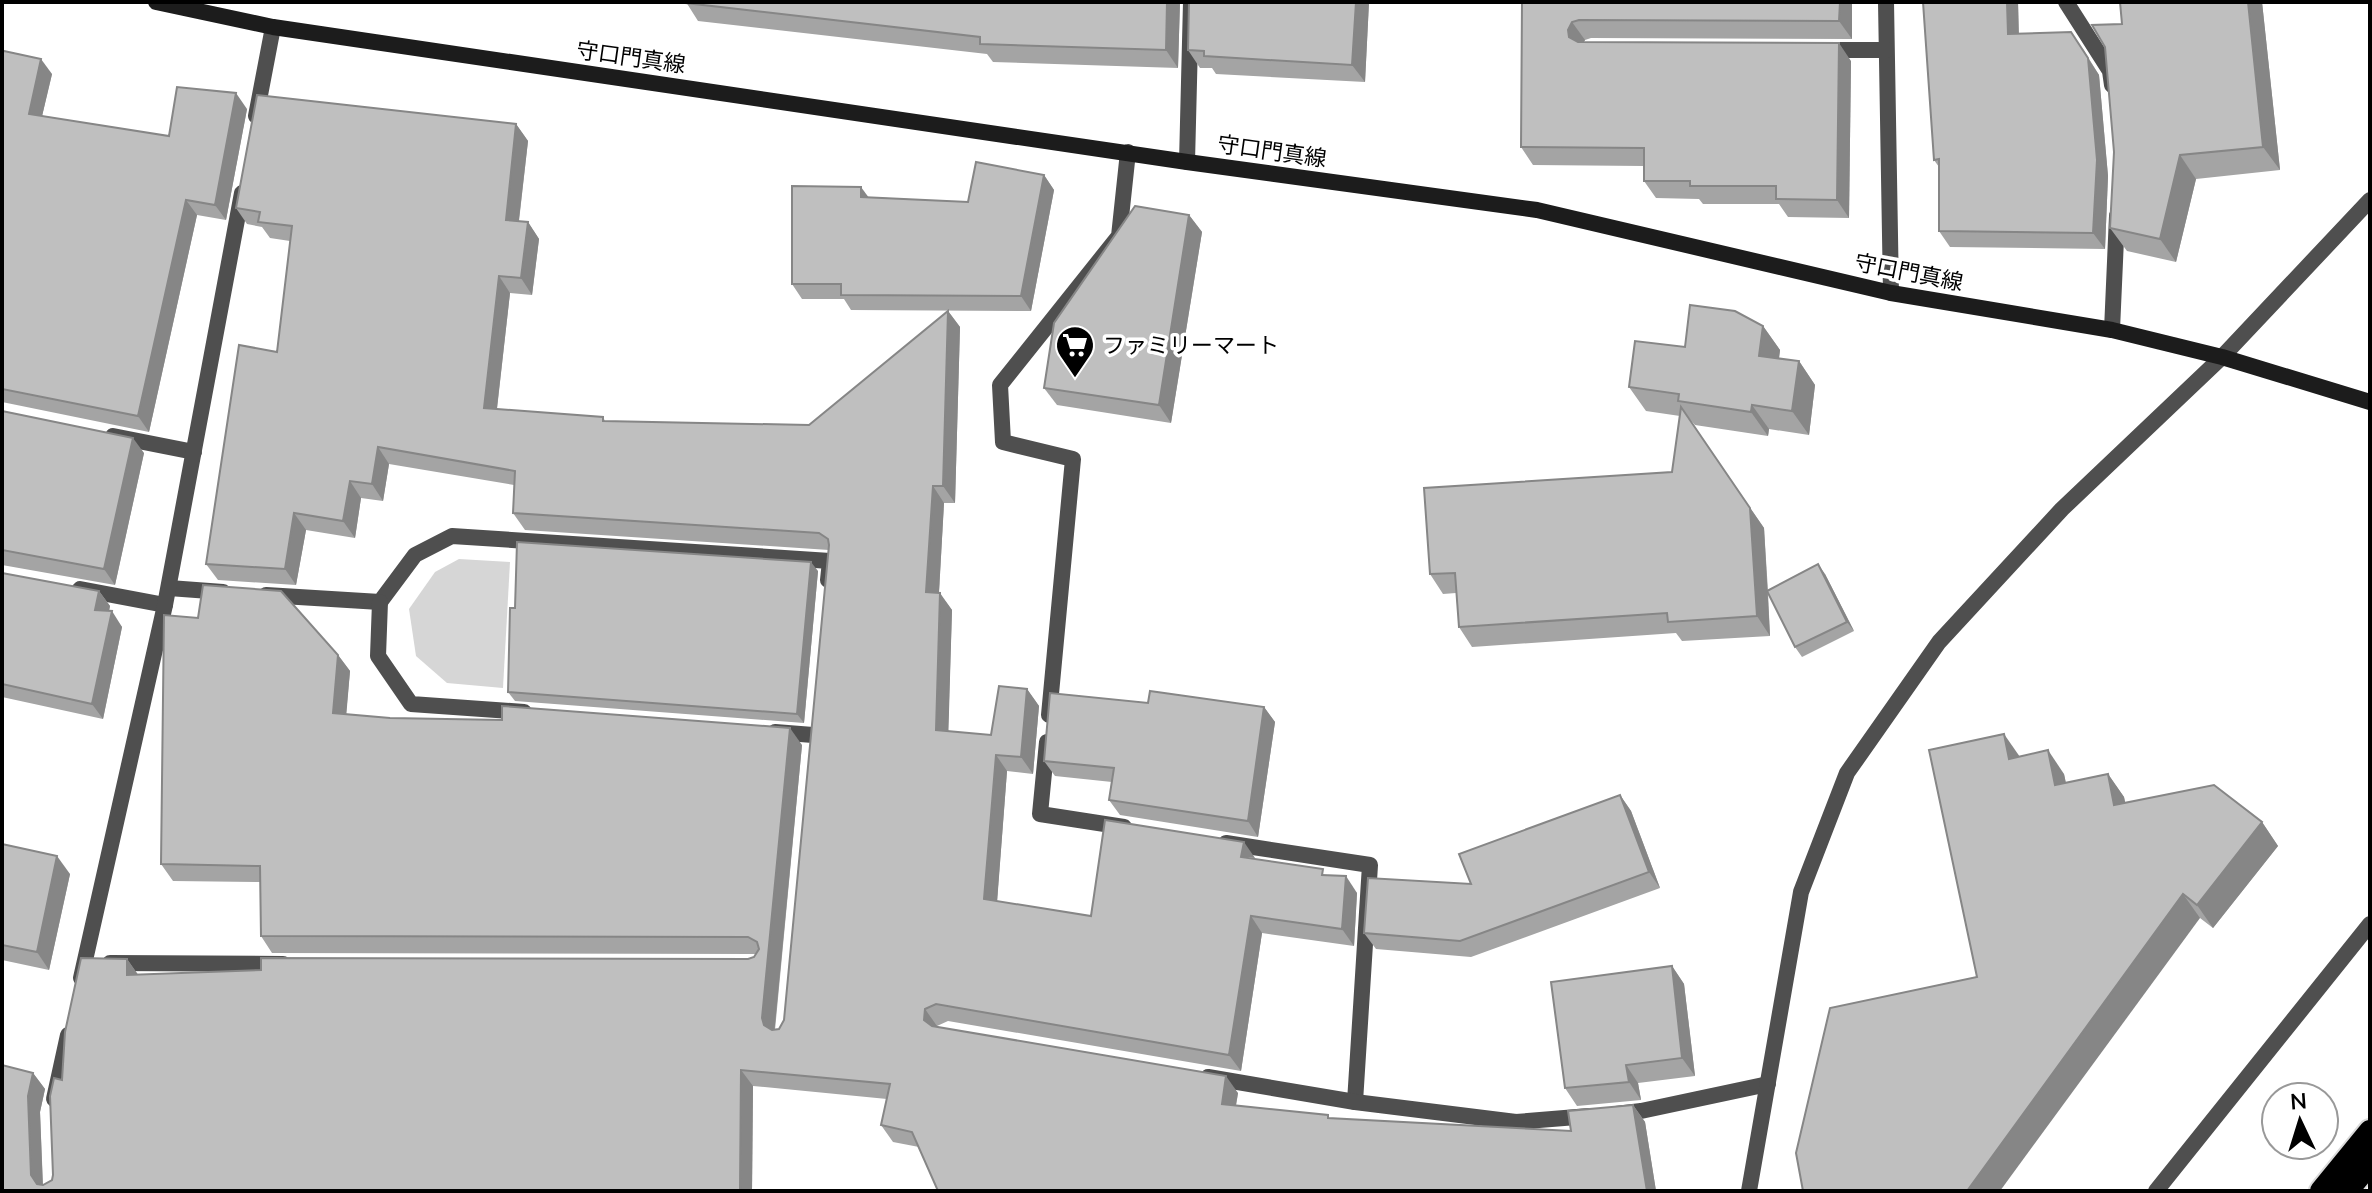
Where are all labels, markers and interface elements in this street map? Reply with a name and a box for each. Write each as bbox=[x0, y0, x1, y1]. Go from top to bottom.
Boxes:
street label: 守口門真線 bbox=[575, 35, 687, 79]
street label: 守口門真線 bbox=[1216, 129, 1328, 173]
street label: 守口門真線 bbox=[1852, 248, 1966, 296]
supermarket icon: ファミリーマート bbox=[1054, 324, 1096, 379]
place label: ファミリーマート bbox=[1103, 331, 1279, 359]
north arrow bbox=[2260, 1081, 2340, 1161]
text: N bbox=[2289, 1087, 2308, 1116]

